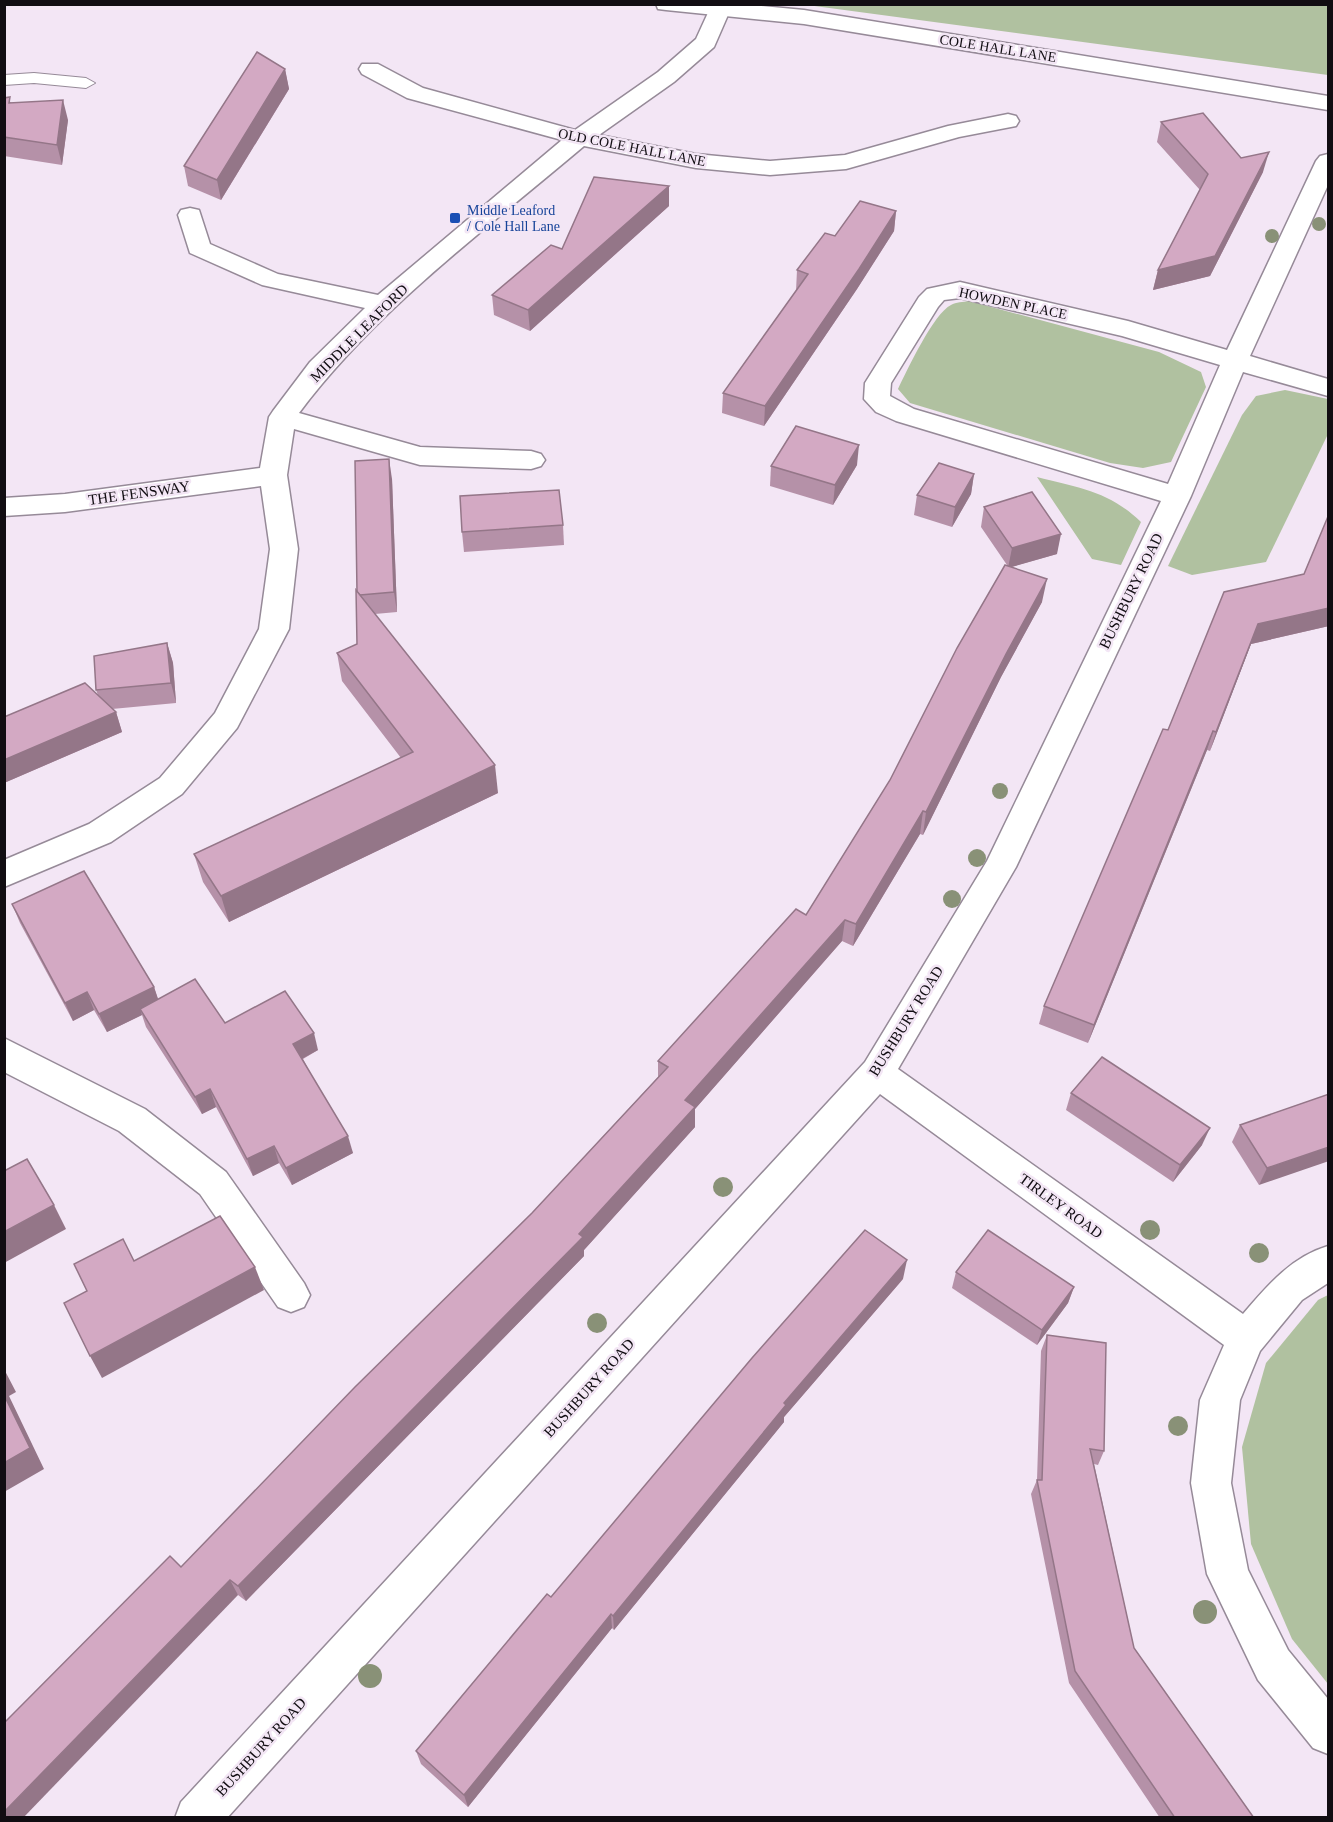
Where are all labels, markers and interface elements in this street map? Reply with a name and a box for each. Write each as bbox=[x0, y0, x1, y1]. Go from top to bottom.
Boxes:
street label: COLE HALL LANE bbox=[939, 32, 1057, 65]
street label: OLD COLE HALL LANE bbox=[557, 126, 707, 169]
place label: Middle Leaford / Cole Hall Lane bbox=[467, 203, 560, 234]
marker: Middle Leaford / Cole Hall Lane bbox=[448, 211, 462, 225]
street label: MIDDLE LEAFORD bbox=[307, 281, 411, 385]
street label: HOWDEN PLACE bbox=[958, 285, 1068, 322]
street label: THE FENSWAY bbox=[87, 478, 191, 508]
street label: BUSHBURY ROAD bbox=[1096, 530, 1166, 651]
street label: BUSHBURY ROAD bbox=[866, 963, 946, 1079]
street label: TIRLEY ROAD bbox=[1016, 1170, 1106, 1242]
street label: BUSHBURY ROAD bbox=[541, 1336, 637, 1440]
street label: BUSHBURY ROAD bbox=[213, 1695, 309, 1799]

